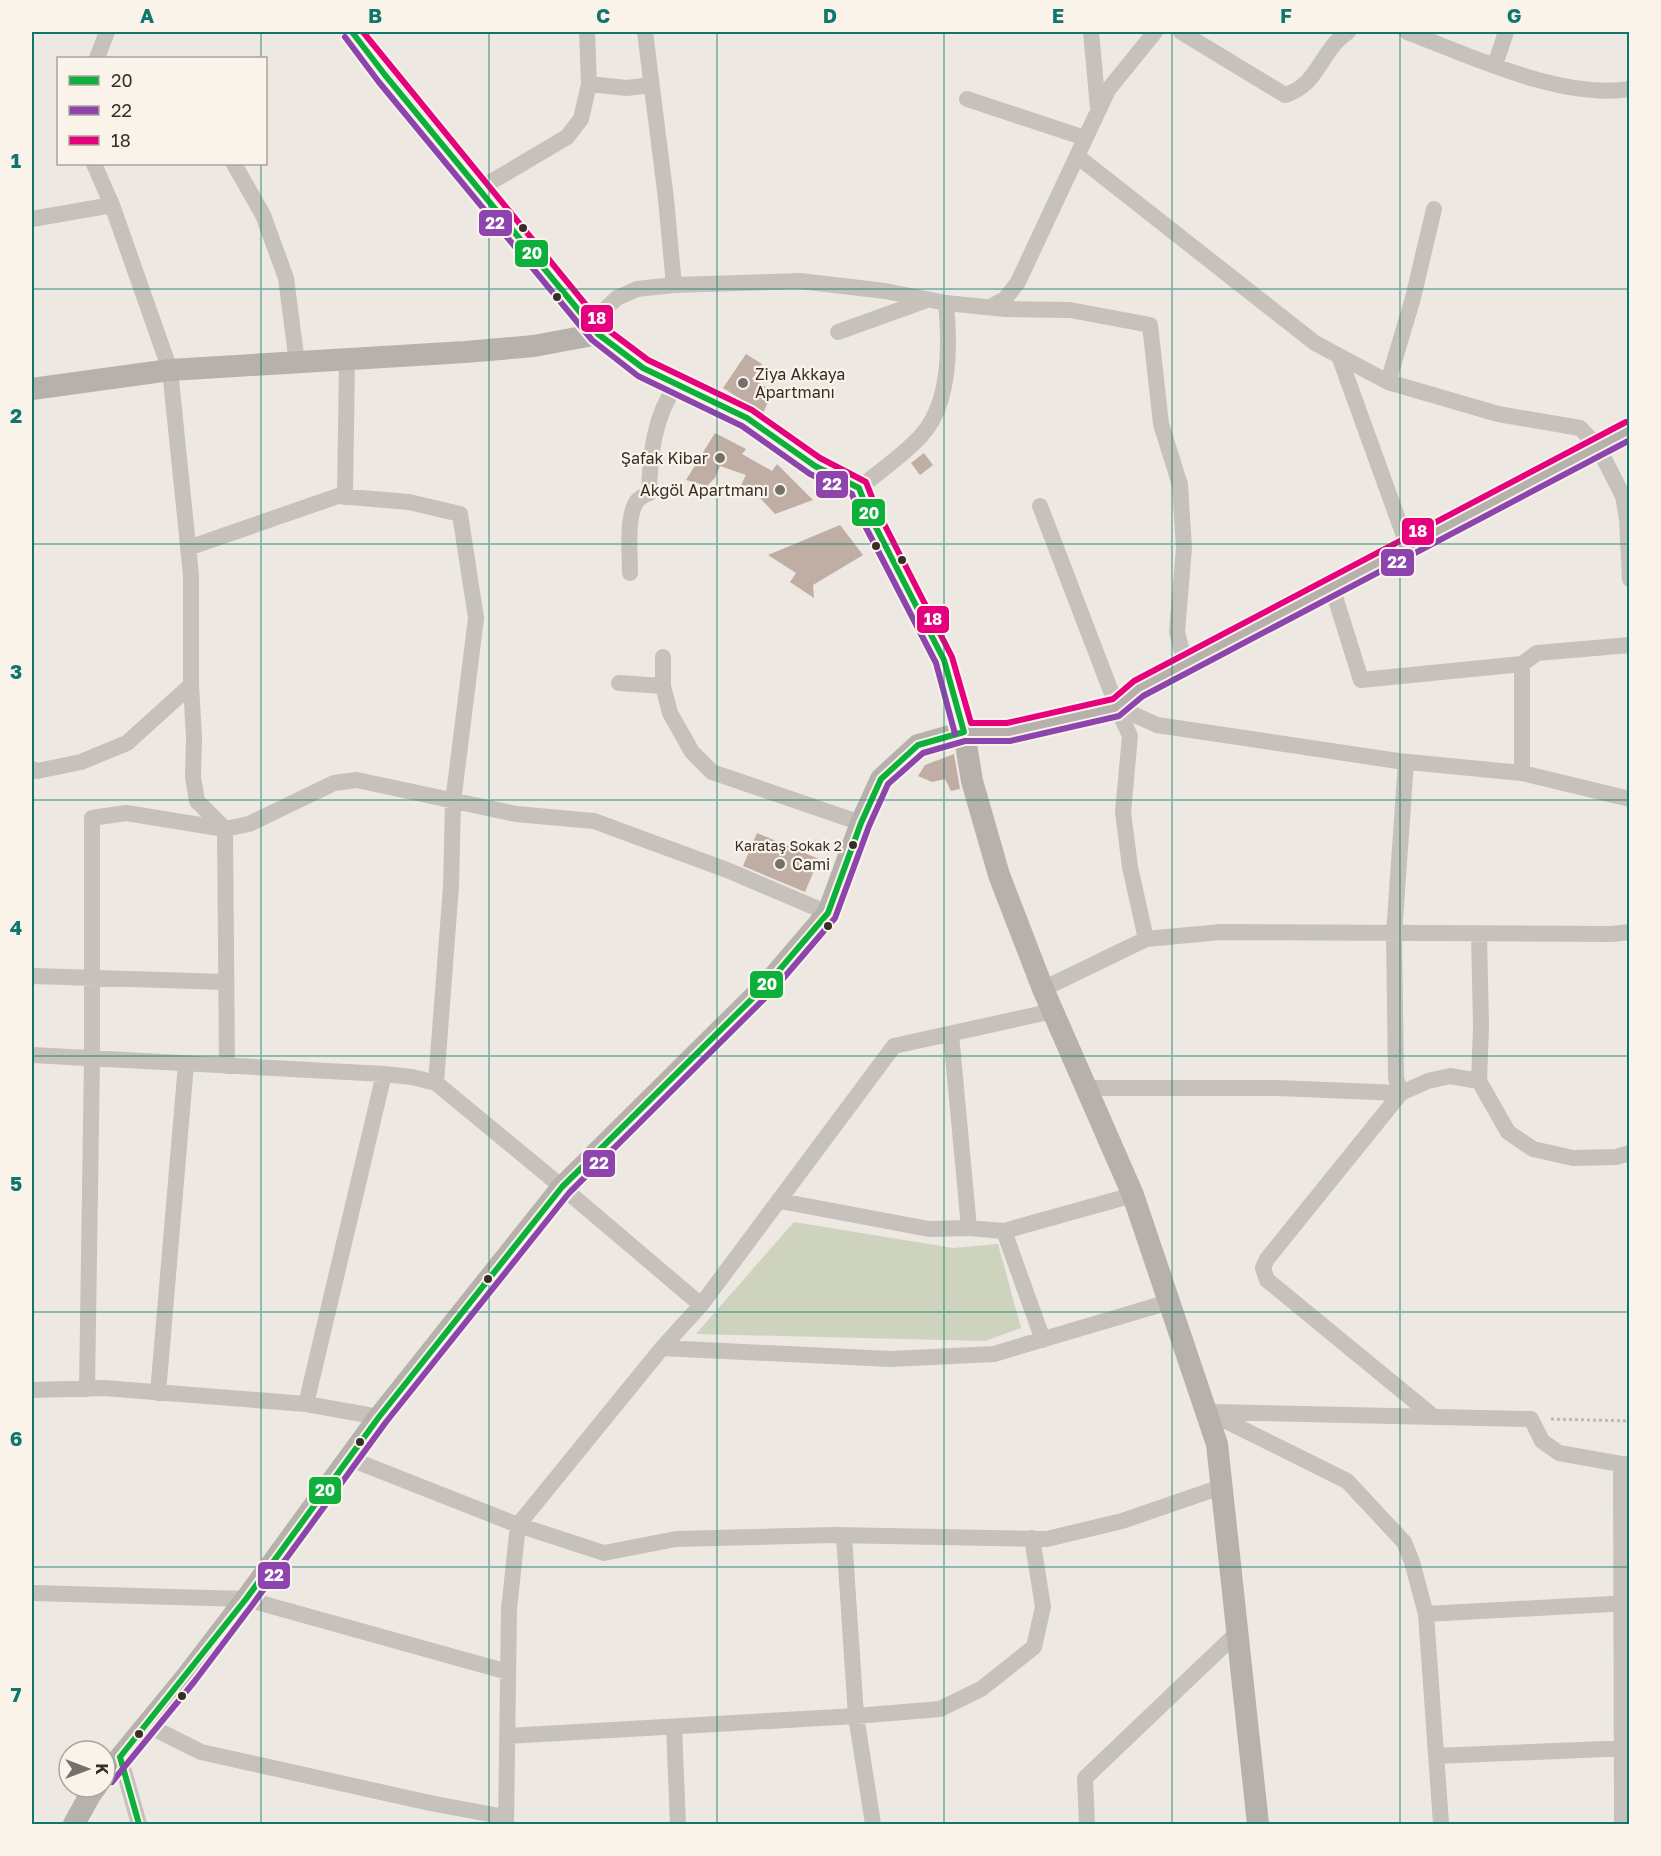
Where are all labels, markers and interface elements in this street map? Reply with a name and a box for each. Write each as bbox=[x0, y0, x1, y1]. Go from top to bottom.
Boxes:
text: A bbox=[140, 3, 154, 27]
text: B bbox=[368, 3, 382, 27]
text: C bbox=[596, 3, 610, 27]
text: D bbox=[823, 3, 837, 27]
text: E bbox=[1052, 3, 1064, 27]
text: F bbox=[1280, 3, 1292, 27]
text: G bbox=[1507, 3, 1521, 27]
legend bbox=[57, 57, 267, 165]
text: 20 bbox=[111, 69, 133, 91]
text: 22 bbox=[111, 99, 132, 121]
text: 18 bbox=[111, 129, 131, 151]
text: 1 bbox=[11, 148, 21, 172]
line badge: 22 bbox=[478, 209, 513, 237]
text: 22 bbox=[485, 213, 505, 233]
unlabelled marker bbox=[517, 222, 529, 234]
line badge: 20 bbox=[514, 239, 549, 268]
text: 20 bbox=[522, 243, 542, 263]
unlabelled marker bbox=[551, 291, 563, 303]
line badge: 18 bbox=[580, 304, 614, 333]
text: 18 bbox=[588, 308, 606, 328]
place label: Ziya Akkaya Apartmanı bbox=[755, 364, 845, 402]
marker: Ziya Akkaya Apartmanı bbox=[736, 376, 750, 390]
text: 2 bbox=[10, 403, 22, 427]
place label: Şafak Kibar bbox=[621, 448, 708, 468]
marker: Şafak Kibar bbox=[713, 451, 727, 465]
line badge: 22 bbox=[815, 470, 849, 499]
text: 22 bbox=[822, 474, 842, 494]
place label: Akgöl Apartmanı bbox=[640, 480, 768, 500]
marker: Akgöl Apartmanı bbox=[773, 483, 787, 497]
line badge: 20 bbox=[851, 498, 886, 527]
text: 20 bbox=[859, 503, 879, 523]
line badge: 18 bbox=[1401, 517, 1435, 546]
text: 18 bbox=[1409, 521, 1427, 541]
unlabelled marker bbox=[870, 540, 882, 552]
line badge: 22 bbox=[1380, 548, 1415, 577]
text: 22 bbox=[1387, 552, 1407, 572]
unlabelled marker bbox=[896, 554, 908, 566]
line badge: 18 bbox=[916, 605, 950, 634]
text: 18 bbox=[924, 609, 942, 629]
text: 3 bbox=[10, 659, 22, 683]
place label: Karataş Sokak 2 bbox=[734, 837, 842, 854]
marker: Karataş Sokak 2 bbox=[847, 839, 859, 851]
place label: Cami bbox=[792, 854, 830, 874]
marker: Cami bbox=[773, 857, 787, 871]
text: 4 bbox=[10, 915, 22, 939]
unlabelled marker bbox=[822, 920, 834, 932]
line badge: 20 bbox=[749, 970, 784, 999]
text: 20 bbox=[757, 974, 777, 994]
line badge: 22 bbox=[582, 1149, 616, 1178]
text: 22 bbox=[589, 1153, 609, 1173]
text: 5 bbox=[10, 1171, 22, 1195]
unlabelled marker bbox=[482, 1273, 494, 1285]
text: 6 bbox=[10, 1426, 22, 1450]
unlabelled marker bbox=[354, 1436, 366, 1448]
line badge: 20 bbox=[308, 1476, 342, 1505]
text: 20 bbox=[315, 1480, 335, 1500]
line badge: 22 bbox=[257, 1561, 291, 1590]
text: 22 bbox=[264, 1565, 284, 1585]
text: 7 bbox=[11, 1682, 22, 1706]
unlabelled marker bbox=[176, 1690, 188, 1702]
unlabelled marker bbox=[133, 1728, 145, 1740]
north arrow bbox=[57, 1739, 117, 1799]
text: K bbox=[92, 1763, 112, 1775]

